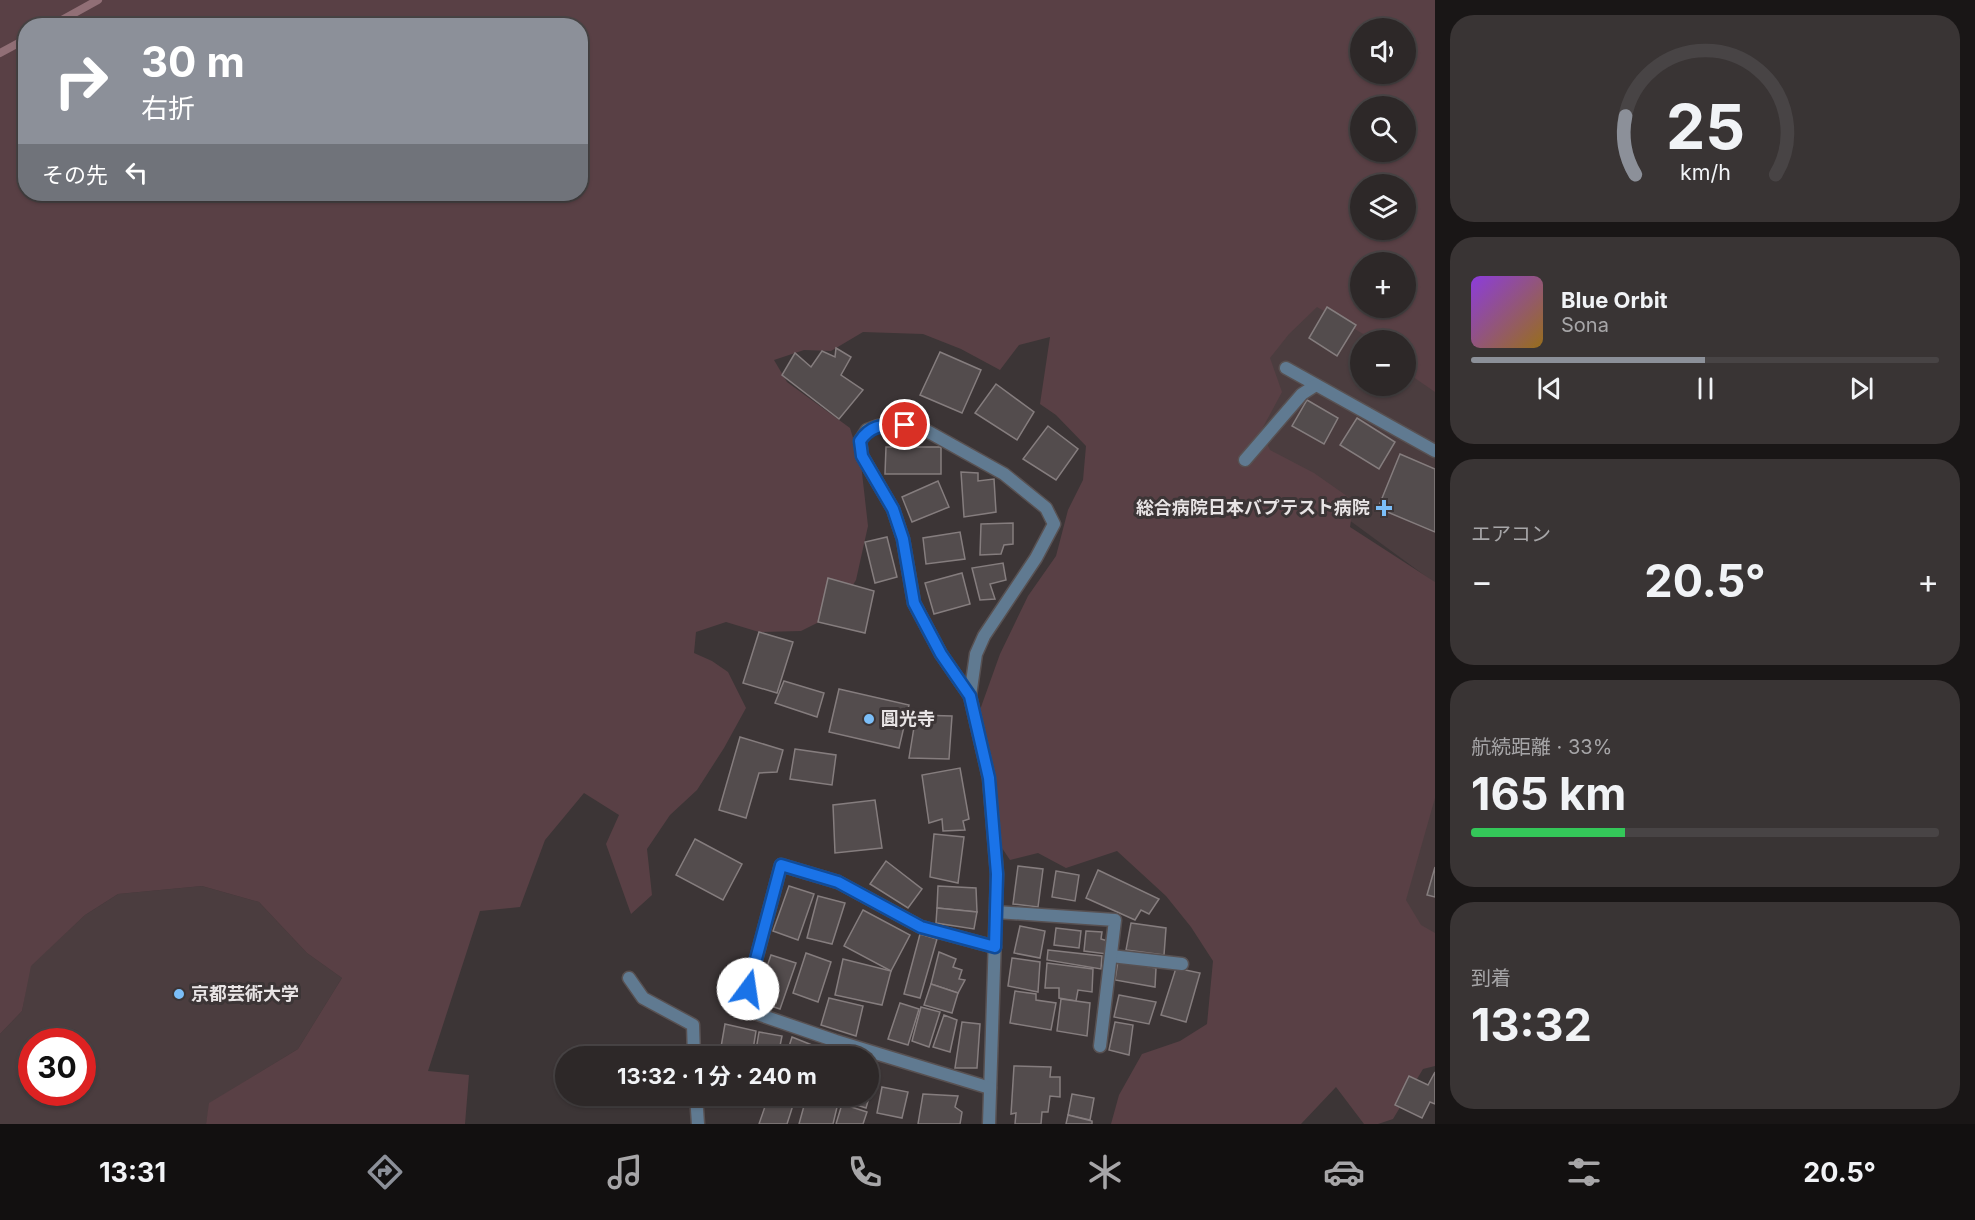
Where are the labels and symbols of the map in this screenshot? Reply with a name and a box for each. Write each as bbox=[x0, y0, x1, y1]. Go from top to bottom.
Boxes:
pin bbox=[879, 399, 930, 450]
place label: 総合病院日本バプテスト病院 bbox=[1136, 497, 1370, 518]
marker: 総合病院日本バプテスト病院 bbox=[1375, 499, 1393, 517]
place label: 圓光寺 bbox=[881, 708, 935, 729]
marker: 圓光寺 bbox=[862, 712, 876, 726]
position arrow bbox=[716, 957, 780, 1021]
place label: 京都芸術大学 bbox=[191, 983, 299, 1004]
marker: 京都芸術大学 bbox=[172, 987, 186, 1001]
speed limit sign: 30 bbox=[18, 1028, 96, 1106]

